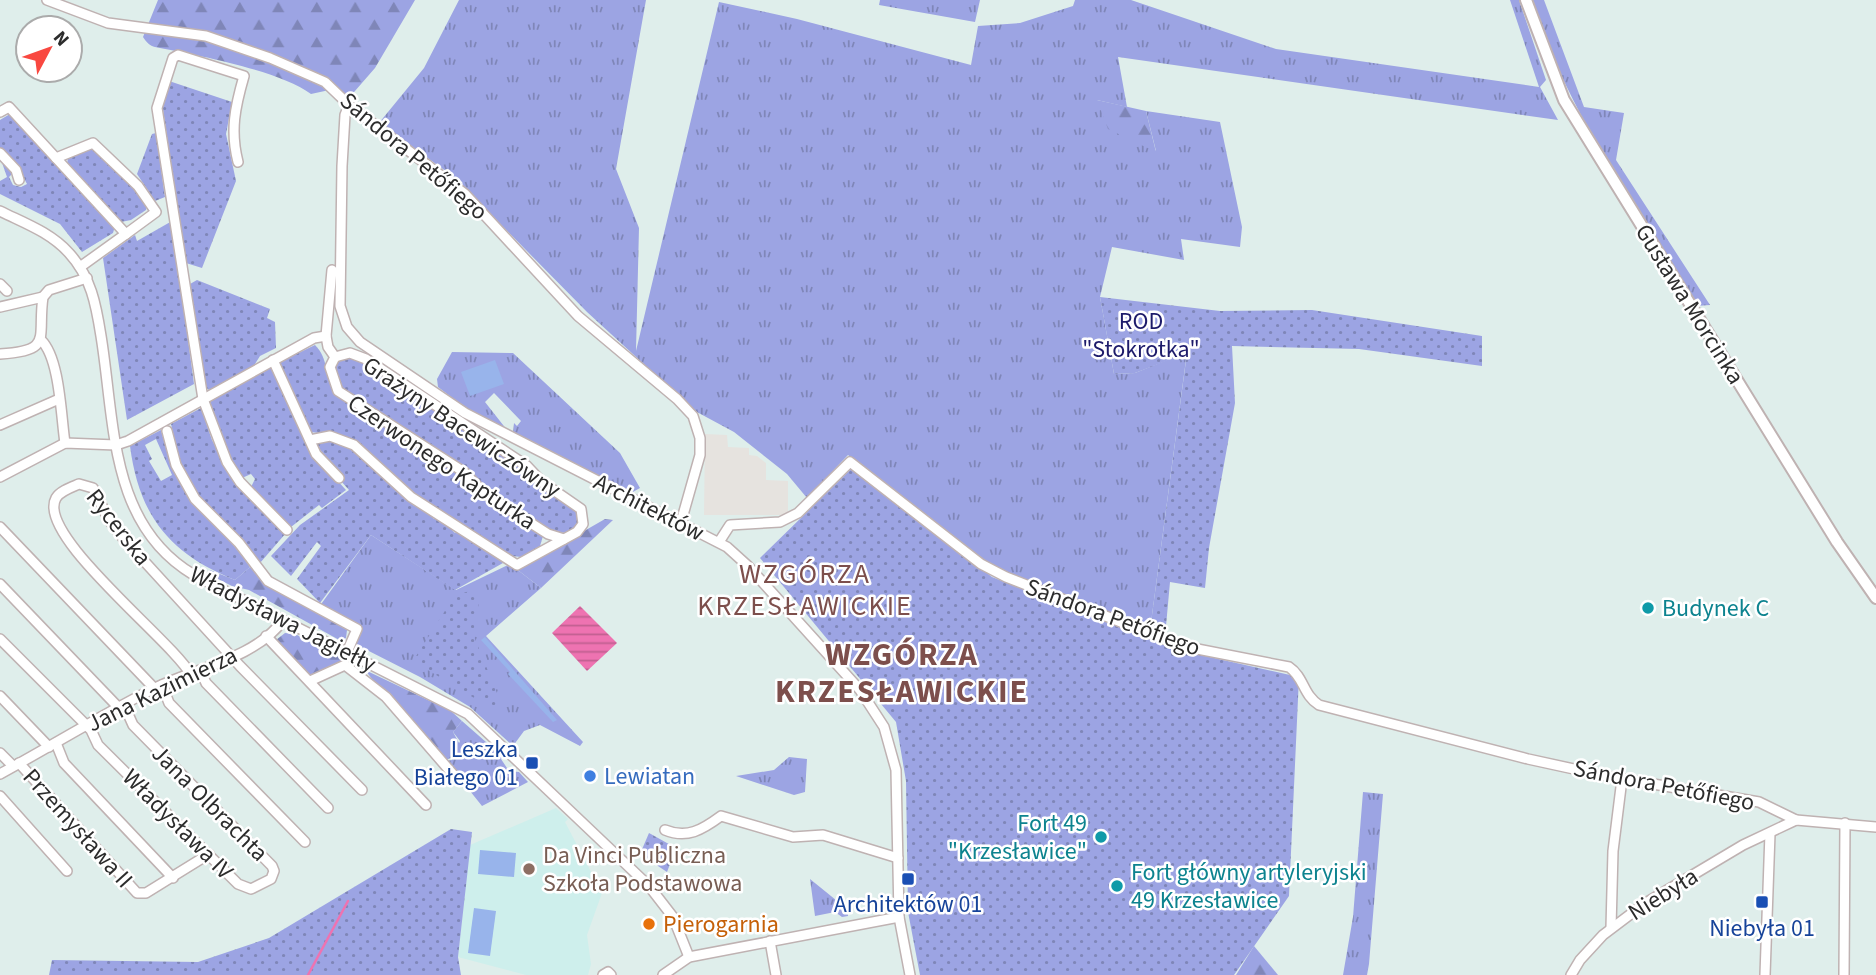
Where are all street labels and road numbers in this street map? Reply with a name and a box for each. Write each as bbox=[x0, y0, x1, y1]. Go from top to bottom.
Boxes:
street label: Sándora Petőfiego bbox=[332, 84, 495, 229]
street label: Gustawa Morcinka bbox=[1626, 217, 1753, 391]
street label: Grażyny Bacewiczówny bbox=[356, 348, 568, 507]
street label: Czerwonego Kapturka bbox=[340, 386, 543, 539]
street label: Architektów bbox=[587, 465, 710, 550]
street label: Rycerska bbox=[77, 481, 160, 573]
street label: Władysława Jagiełły bbox=[184, 557, 382, 682]
street label: Sándora Petőfiego bbox=[1020, 570, 1205, 665]
street label: Jana Kazimierza bbox=[81, 638, 243, 741]
street label: Jana Olbrachta bbox=[143, 737, 276, 870]
street label: Sándora Petőfiego bbox=[1570, 751, 1757, 820]
street label: Przemysława II bbox=[14, 761, 141, 896]
street label: Władysława IV bbox=[114, 761, 242, 888]
street label: Niebyła bbox=[1621, 859, 1705, 930]

